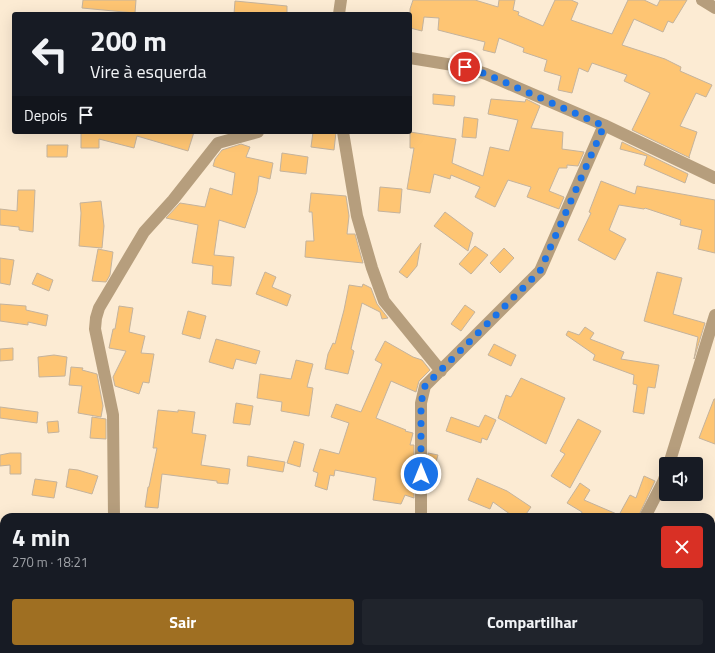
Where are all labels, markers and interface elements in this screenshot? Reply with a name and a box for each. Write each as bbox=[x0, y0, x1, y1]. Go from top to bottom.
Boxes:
text: 200 m bbox=[90, 19, 167, 62]
icon: left bbox=[24, 28, 76, 80]
pin bbox=[448, 50, 482, 84]
icon: arrive bbox=[454, 56, 476, 78]
text: Vire à esquerda bbox=[90, 58, 207, 85]
text: Depois bbox=[24, 104, 67, 127]
icon: arrive bbox=[75, 104, 97, 126]
position arrow bbox=[400, 453, 442, 495]
map controls bbox=[659, 457, 703, 501]
button: sound bbox=[659, 457, 703, 501]
text: 4 min bbox=[12, 519, 70, 555]
button: close bbox=[661, 526, 703, 568]
text: 270 m · 18:21 bbox=[12, 552, 88, 572]
button: Sair bbox=[12, 599, 354, 645]
button: Compartilhar bbox=[362, 599, 703, 645]

